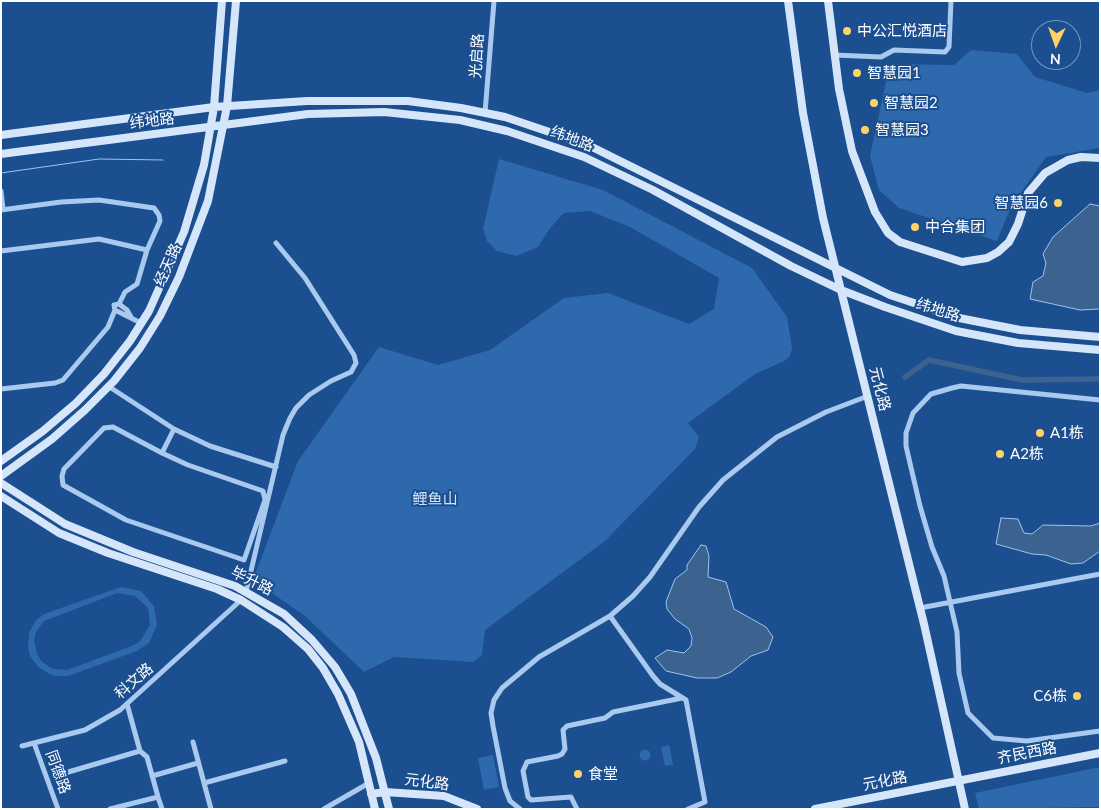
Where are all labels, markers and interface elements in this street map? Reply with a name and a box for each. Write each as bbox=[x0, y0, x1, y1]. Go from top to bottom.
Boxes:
north arrow bbox=[1031, 20, 1081, 70]
place label: 中公汇悦酒店 bbox=[857, 22, 947, 40]
marker: 中公汇悦酒店 bbox=[841, 25, 853, 37]
street label: 光启路 bbox=[466, 33, 488, 79]
text: N bbox=[1049, 51, 1061, 68]
place label: 智慧园1 bbox=[867, 64, 921, 82]
marker: 智慧园1 bbox=[851, 67, 863, 79]
place label: 智慧园2 bbox=[884, 94, 938, 112]
marker: 智慧园2 bbox=[868, 97, 880, 109]
street label: 纬地路 bbox=[129, 109, 175, 133]
place label: 智慧园3 bbox=[875, 121, 929, 139]
street label: 纬地路 bbox=[548, 123, 596, 155]
marker: 智慧园3 bbox=[859, 124, 871, 136]
place label: 智慧园6 bbox=[994, 194, 1048, 212]
marker: 智慧园6 bbox=[1052, 197, 1064, 209]
place label: 中合集团 bbox=[925, 218, 985, 236]
marker: 中合集团 bbox=[909, 221, 921, 233]
street label: 经天路 bbox=[151, 241, 185, 289]
street label: 纬地路 bbox=[914, 294, 962, 326]
street label: 元化路 bbox=[866, 365, 894, 413]
place label: A1栋 bbox=[1050, 424, 1084, 442]
marker: A1栋 bbox=[1034, 427, 1046, 439]
place label: A2栋 bbox=[1010, 445, 1044, 463]
marker: A2栋 bbox=[994, 448, 1006, 460]
park label: 鲤鱼山 bbox=[413, 490, 457, 508]
street label: 毕升路 bbox=[228, 563, 276, 599]
street label: 科文路 bbox=[111, 659, 157, 703]
place label: C6栋 bbox=[1033, 687, 1067, 705]
marker: C6栋 bbox=[1071, 690, 1083, 702]
street label: 齐民西路 bbox=[996, 738, 1058, 768]
street label: 同德路 bbox=[42, 748, 74, 796]
place label: 食堂 bbox=[588, 765, 618, 783]
marker: 食堂 bbox=[572, 768, 584, 780]
street label: 元化路 bbox=[861, 768, 909, 794]
street label: 元化路 bbox=[404, 770, 450, 794]

